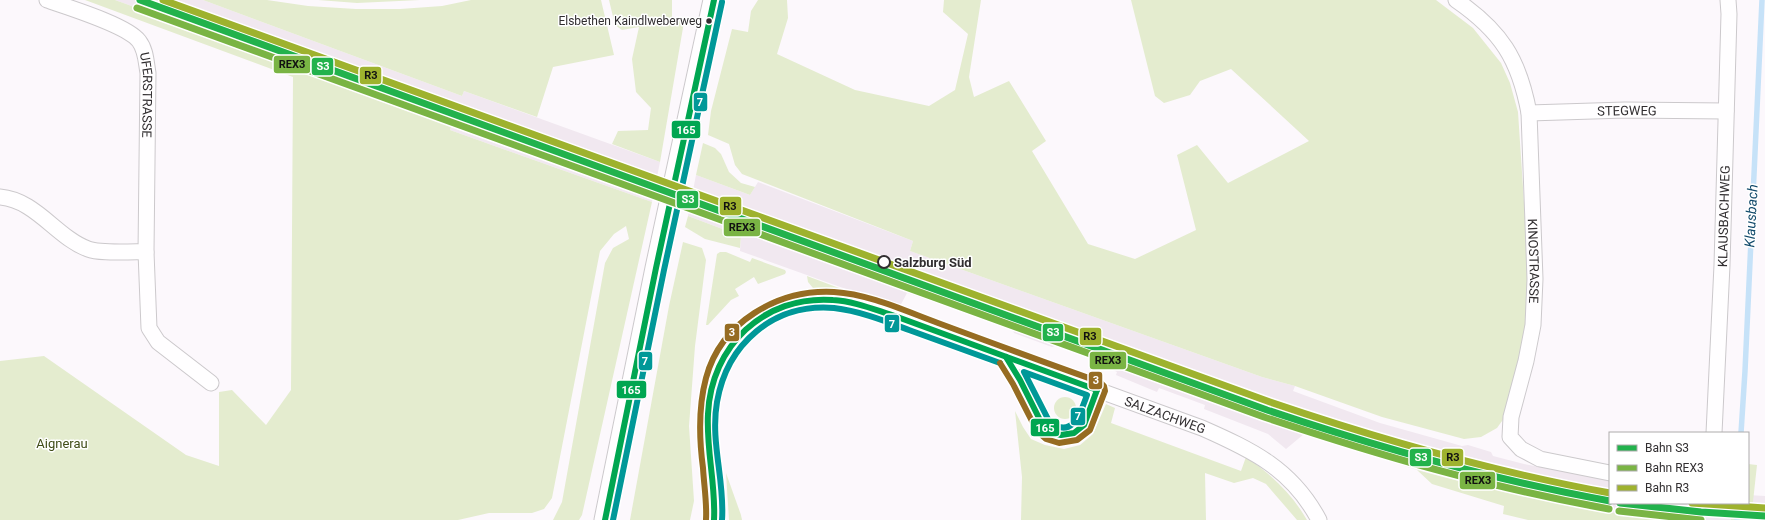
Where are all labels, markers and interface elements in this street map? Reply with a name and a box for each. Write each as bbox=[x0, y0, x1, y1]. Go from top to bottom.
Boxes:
place label: Elsbethen Kaindlweberweg bbox=[558, 14, 702, 28]
marker: Elsbethen Kaindlweberweg bbox=[704, 16, 714, 26]
street label: UFERSTRASSE bbox=[137, 51, 156, 138]
line badge: REX3 bbox=[273, 55, 311, 74]
line badge: S3 bbox=[311, 57, 334, 76]
text: REX3 bbox=[279, 58, 305, 71]
text: S3 bbox=[316, 60, 330, 73]
line badge: R3 bbox=[359, 66, 382, 85]
text: R3 bbox=[364, 69, 378, 82]
line badge: 7 bbox=[693, 92, 708, 112]
text: 7 bbox=[697, 96, 703, 109]
street label: STEGWEG bbox=[1597, 102, 1657, 118]
line badge: 165 bbox=[671, 120, 701, 139]
text: 165 bbox=[677, 124, 695, 137]
street label: KLAUSBACHWEG bbox=[1714, 165, 1732, 267]
water label: Klausbach bbox=[1741, 184, 1761, 248]
line badge: S3 bbox=[676, 190, 699, 209]
text: S3 bbox=[681, 193, 695, 206]
line badge: R3 bbox=[719, 196, 742, 216]
text: R3 bbox=[723, 200, 737, 213]
line badge: REX3 bbox=[723, 218, 761, 237]
street label: KINOSTRASSE bbox=[1525, 218, 1543, 304]
text: REX3 bbox=[729, 221, 755, 234]
marker: Salzburg Süd bbox=[877, 255, 891, 269]
place label: Salzburg Süd bbox=[894, 255, 972, 270]
line badge: 7 bbox=[884, 314, 900, 333]
text: 7 bbox=[889, 318, 895, 331]
line badge: 3 bbox=[724, 323, 740, 342]
line badge: S3 bbox=[1042, 323, 1064, 342]
text: 3 bbox=[729, 326, 735, 339]
text: S3 bbox=[1046, 326, 1060, 339]
line badge: R3 bbox=[1079, 327, 1102, 346]
text: R3 bbox=[1083, 330, 1097, 343]
line badge: 7 bbox=[638, 351, 653, 371]
line badge: REX3 bbox=[1089, 351, 1127, 370]
text: REX3 bbox=[1095, 354, 1121, 367]
text: 7 bbox=[642, 355, 648, 368]
line badge: 3 bbox=[1088, 371, 1103, 390]
text: 3 bbox=[1093, 374, 1099, 387]
line badge: 165 bbox=[616, 380, 647, 399]
text: 165 bbox=[622, 384, 640, 397]
street label: SALZACHWEG bbox=[1123, 393, 1208, 436]
line badge: 7 bbox=[1070, 407, 1086, 426]
text: 7 bbox=[1075, 410, 1081, 423]
line badge: 165 bbox=[1030, 418, 1060, 437]
text: 165 bbox=[1036, 422, 1054, 435]
legend bbox=[1609, 432, 1749, 504]
park label: Aignerau bbox=[36, 436, 88, 451]
text: Bahn S3 bbox=[1645, 441, 1689, 455]
line badge: S3 bbox=[1409, 448, 1432, 467]
line badge: R3 bbox=[1441, 448, 1464, 467]
text: S3 bbox=[1414, 451, 1428, 464]
text: R3 bbox=[1446, 451, 1460, 464]
text: Bahn REX3 bbox=[1645, 461, 1704, 475]
line badge: REX3 bbox=[1459, 471, 1496, 490]
text: REX3 bbox=[1465, 474, 1491, 487]
text: Bahn R3 bbox=[1645, 481, 1689, 495]

